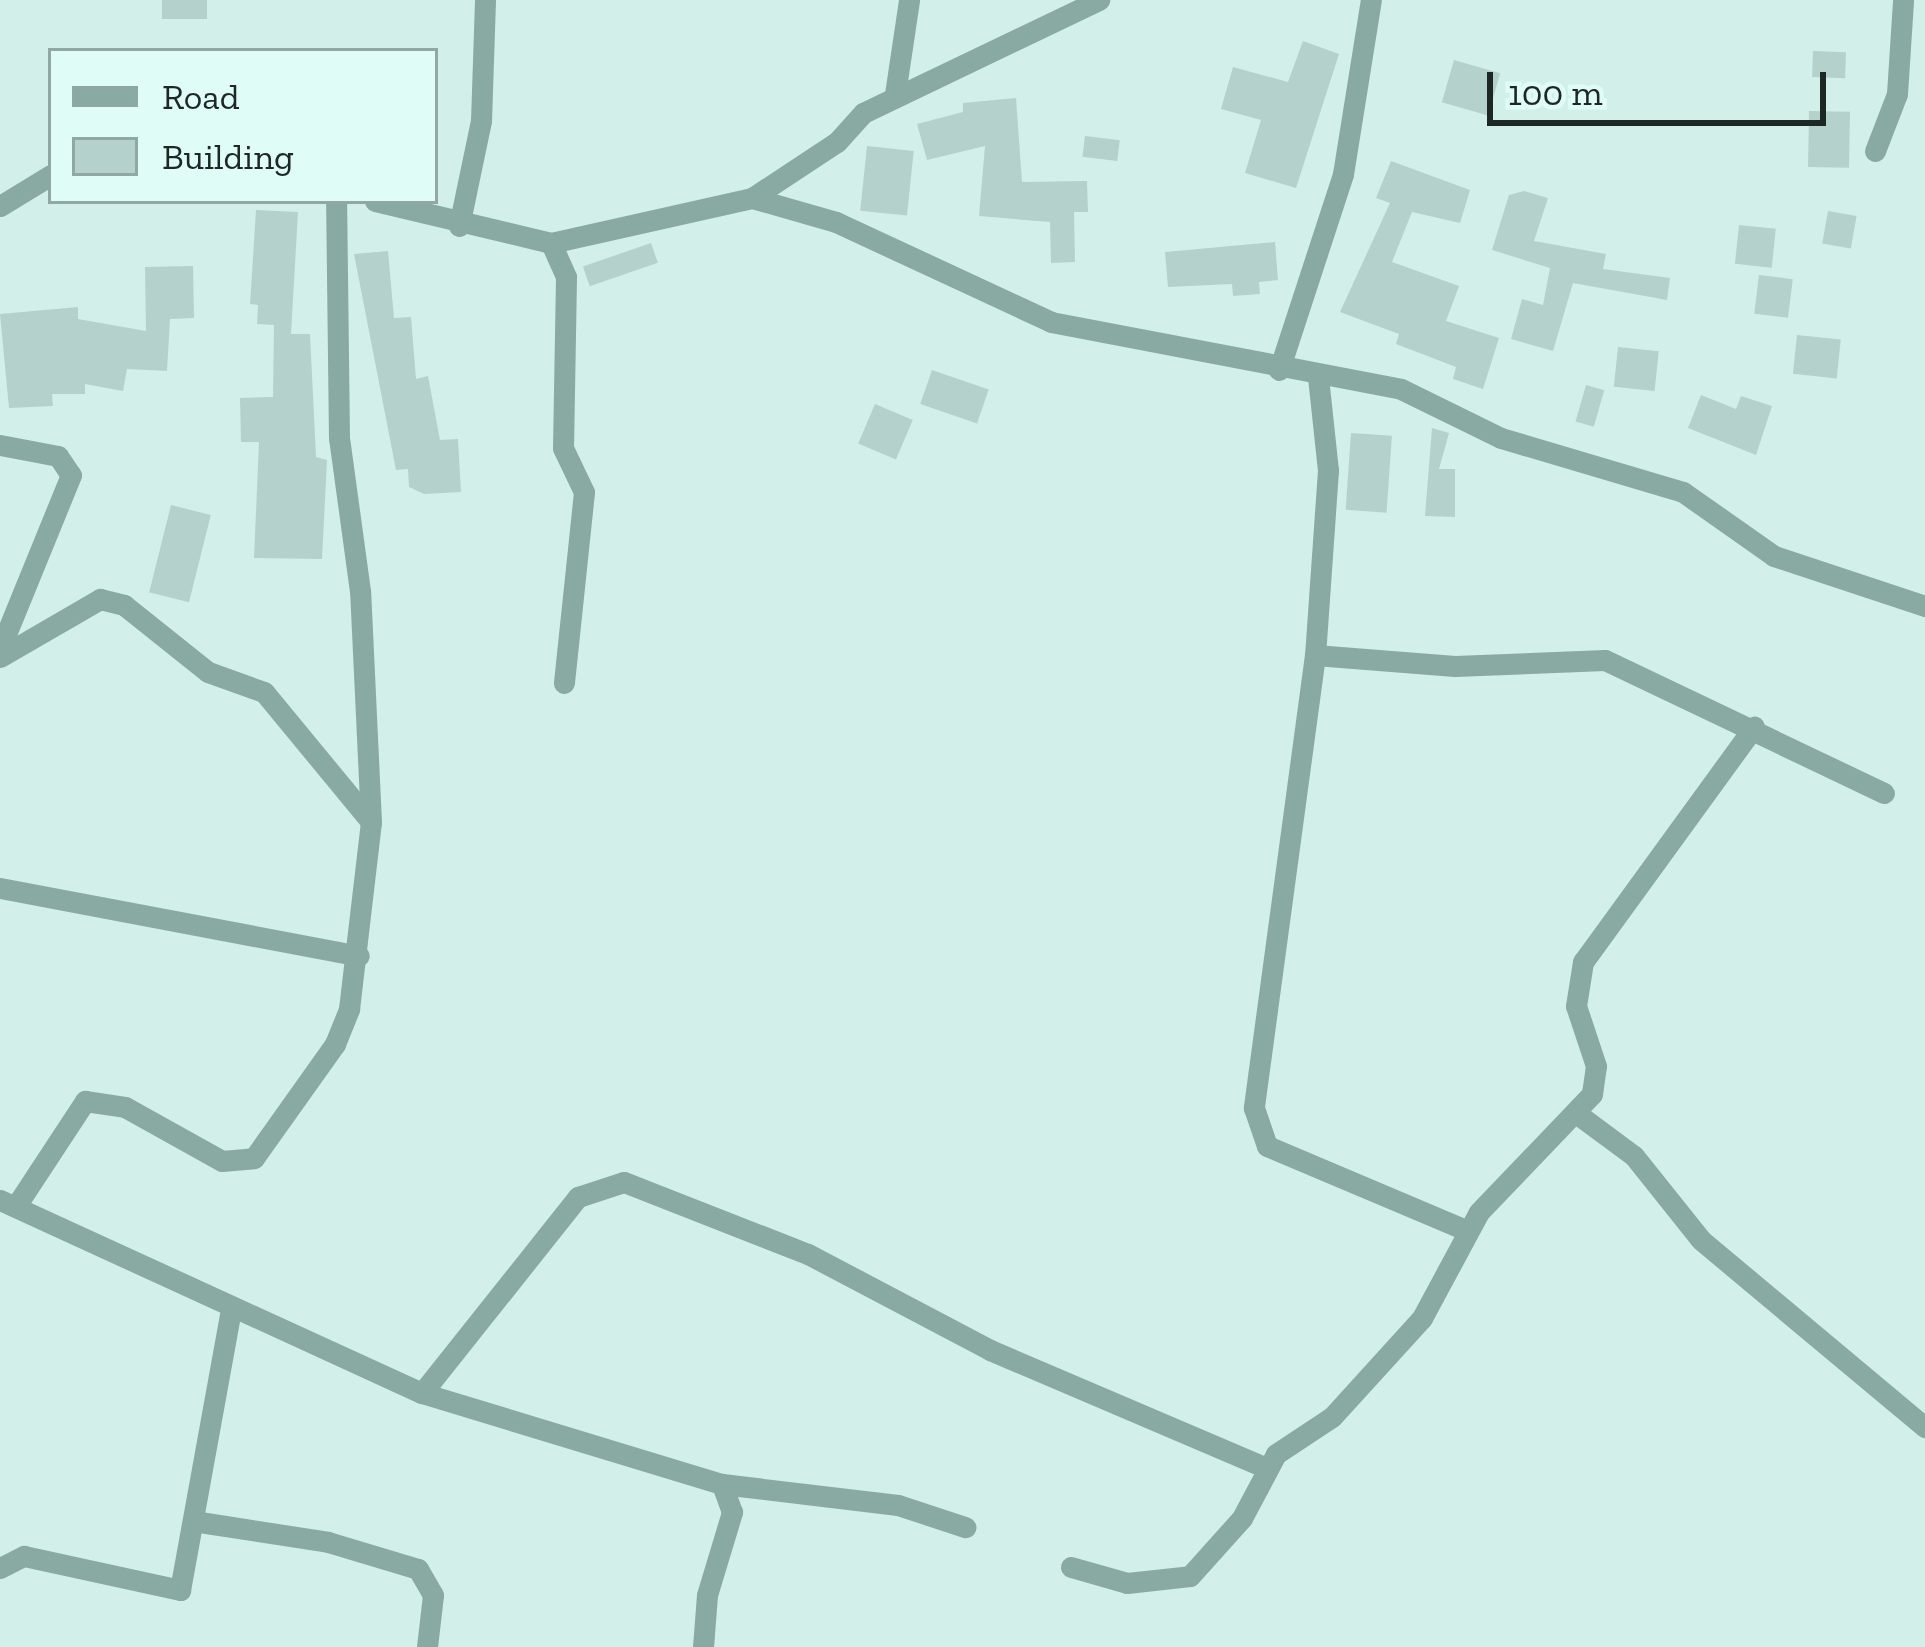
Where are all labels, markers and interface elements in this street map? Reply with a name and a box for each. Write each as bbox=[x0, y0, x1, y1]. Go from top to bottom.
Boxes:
legend bbox=[48, 48, 438, 204]
scale bar bbox=[1493, 48, 1832, 122]
text: 100 m bbox=[1508, 71, 1603, 114]
text: Road bbox=[162, 75, 239, 118]
text: Building bbox=[162, 135, 294, 178]

